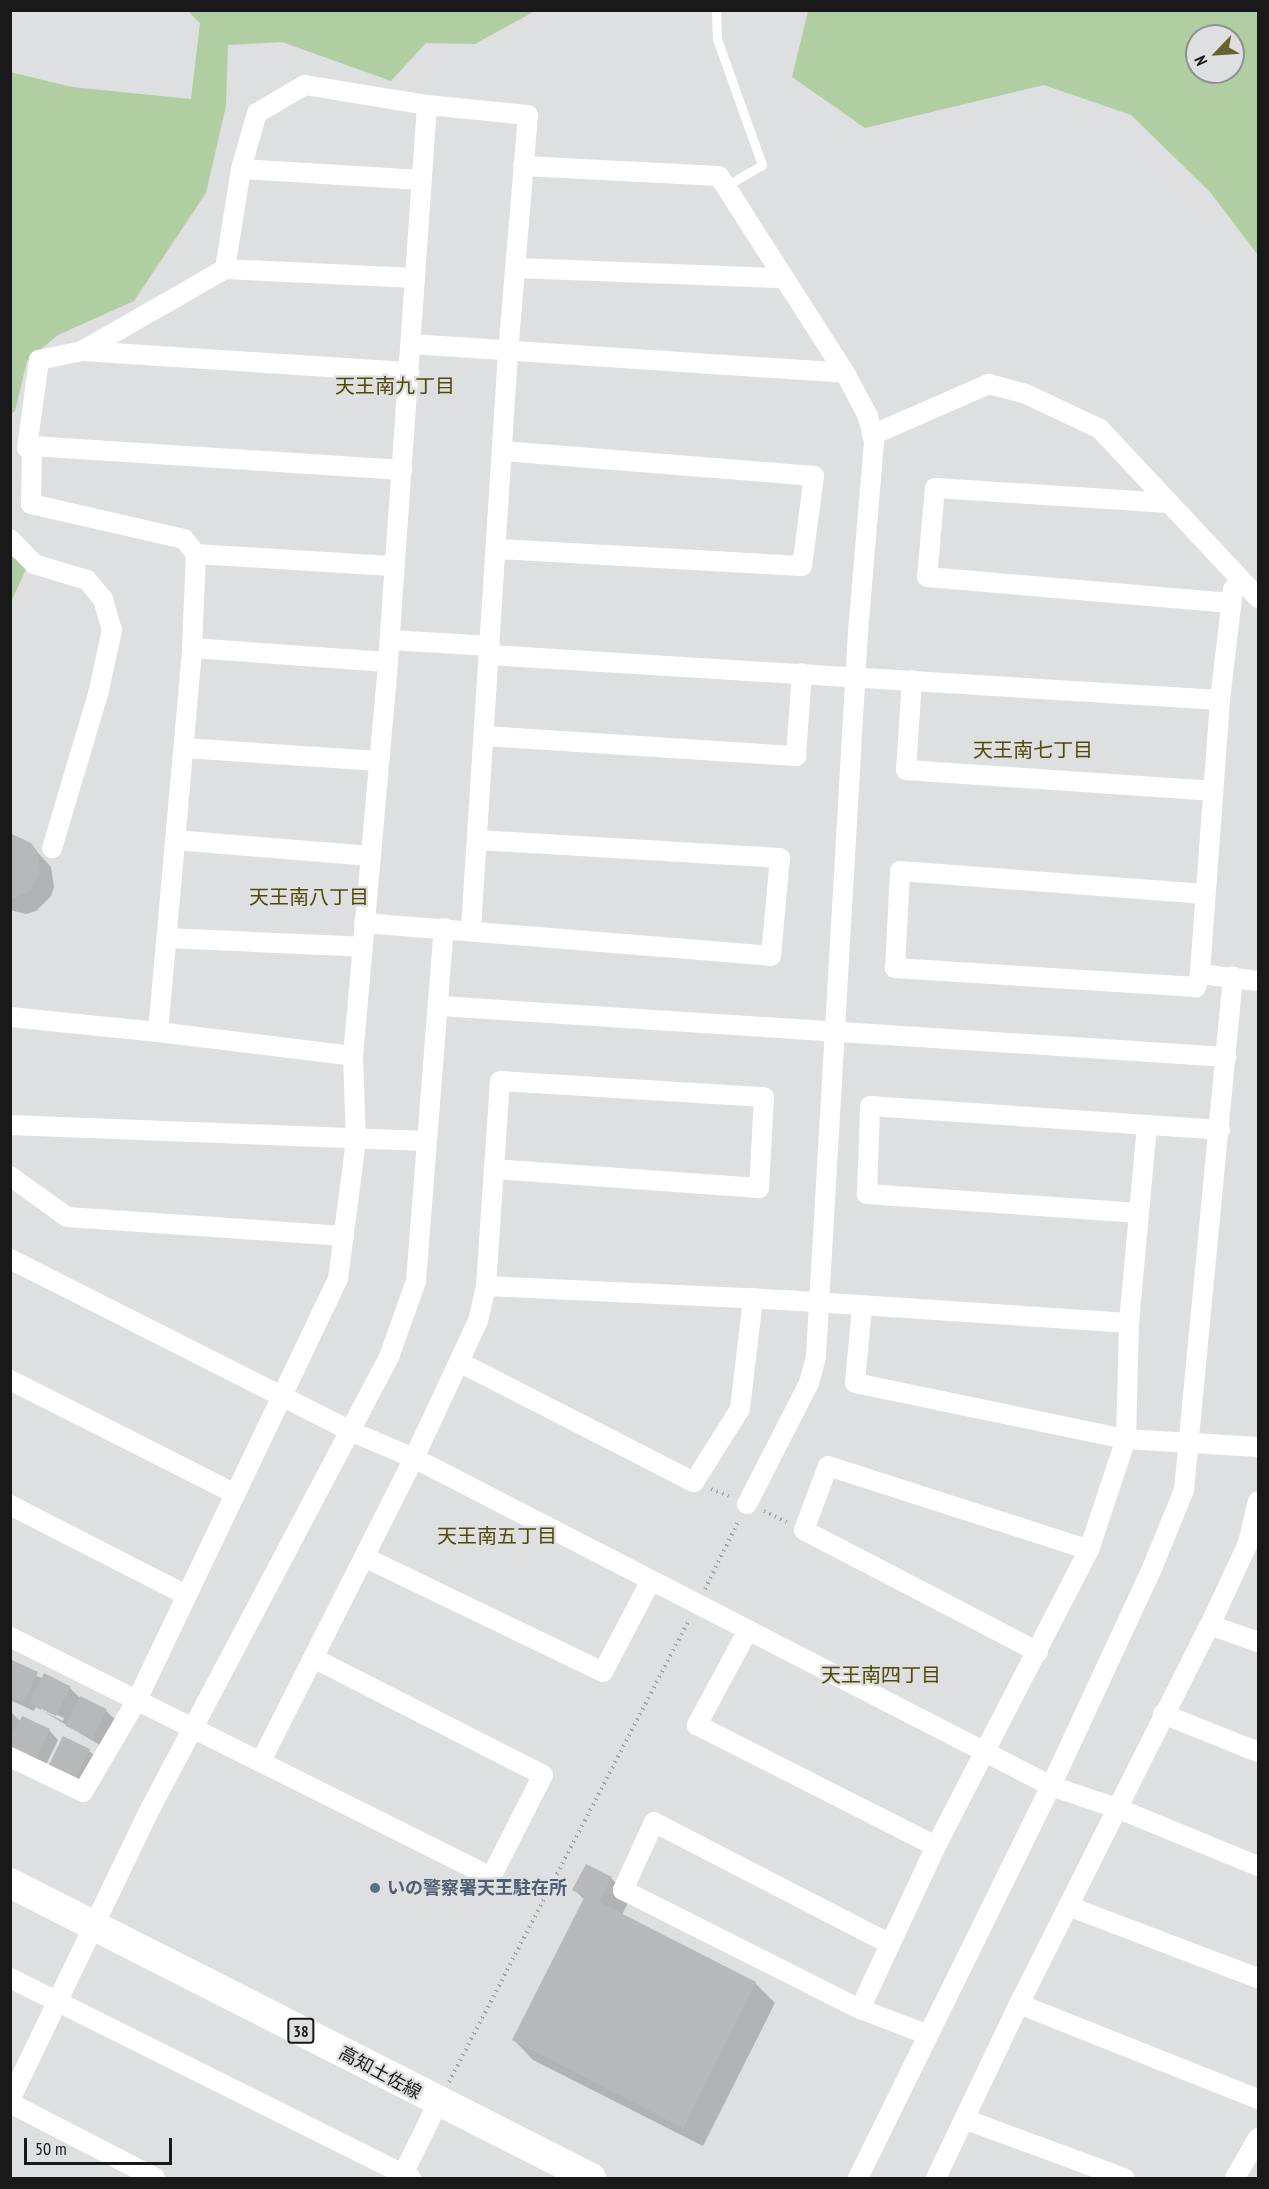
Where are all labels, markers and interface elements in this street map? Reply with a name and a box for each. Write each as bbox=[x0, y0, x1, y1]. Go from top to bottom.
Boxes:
north arrow bbox=[1185, 24, 1245, 84]
text: N bbox=[1190, 53, 1211, 69]
district label: 天王南九丁目 bbox=[335, 374, 455, 398]
district label: 天王南七丁目 bbox=[973, 738, 1093, 762]
district label: 天王南八丁目 bbox=[249, 885, 369, 909]
district label: 天王南五丁目 bbox=[437, 1524, 557, 1548]
district label: 天王南四丁目 bbox=[821, 1663, 941, 1687]
place label: いの警察署天王駐在所 bbox=[387, 1877, 567, 1899]
marker: いの警察署天王駐在所 bbox=[368, 1881, 382, 1895]
road number: 38 bbox=[286, 2018, 316, 2044]
street label: 高知土佐線 bbox=[335, 2042, 425, 2104]
scale bar bbox=[27, 2126, 176, 2164]
text: 50 m bbox=[35, 2137, 67, 2160]

